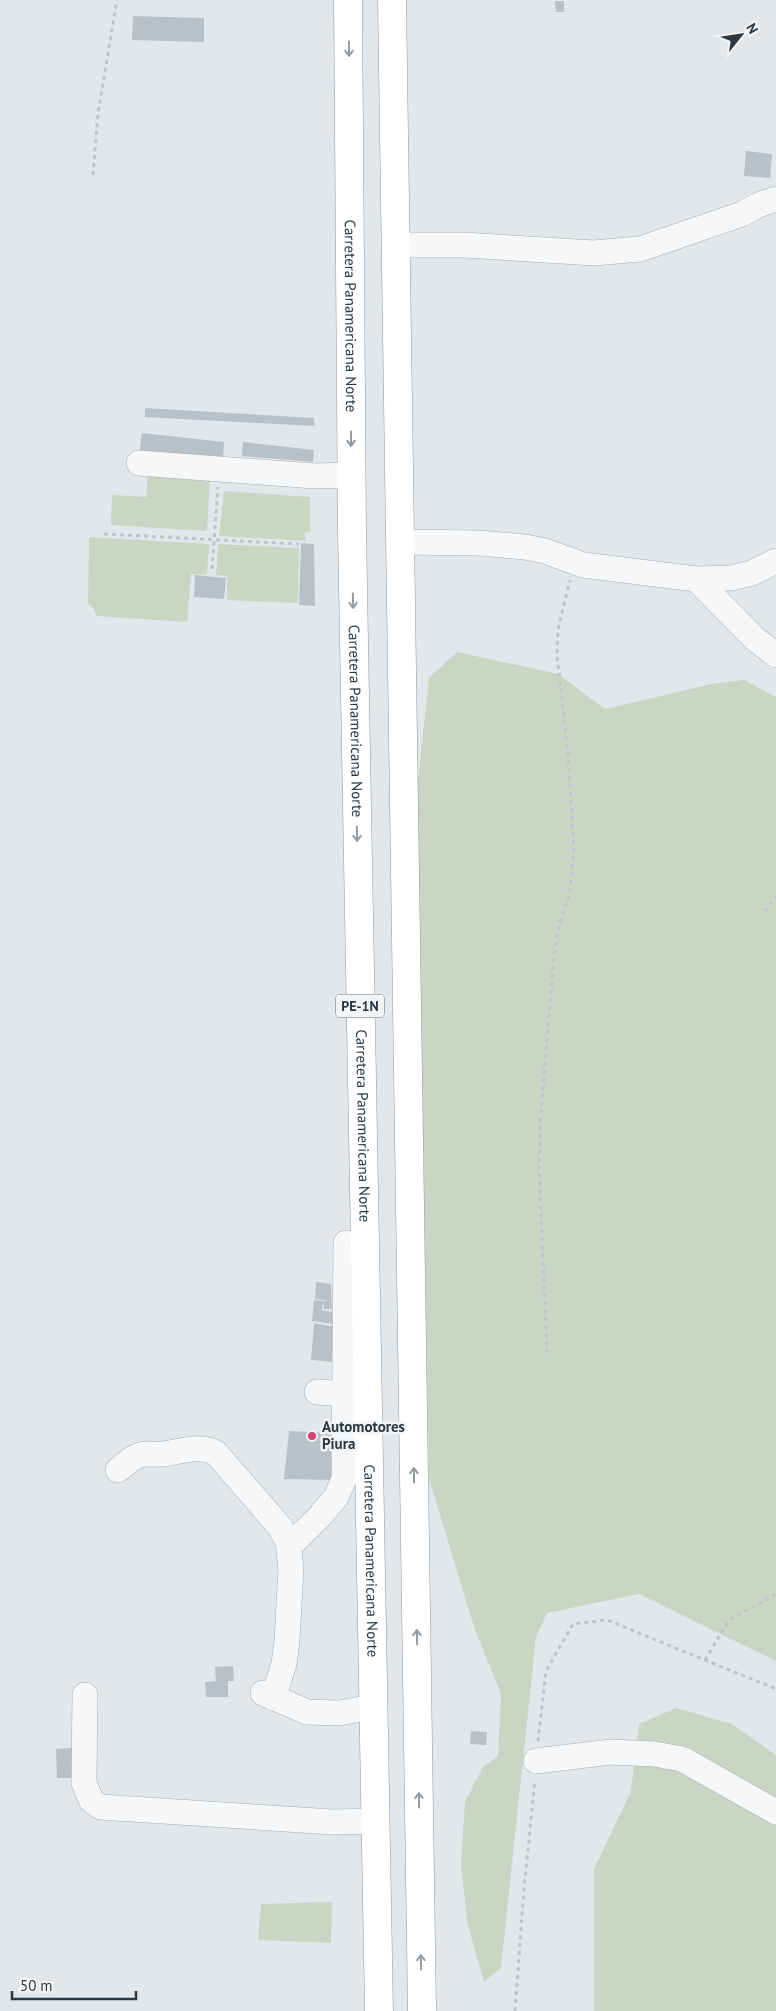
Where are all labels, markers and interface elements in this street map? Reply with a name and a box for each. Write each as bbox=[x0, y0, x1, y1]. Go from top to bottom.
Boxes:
north arrow bbox=[716, 10, 766, 60]
text: N bbox=[742, 20, 762, 37]
one-way arrow bbox=[344, 40, 354, 56]
street label: Carretera Panamericana Norte bbox=[341, 219, 361, 412]
one-way arrow bbox=[346, 430, 356, 446]
one-way arrow bbox=[348, 592, 358, 609]
street label: Carretera Panamericana Norte bbox=[345, 624, 367, 818]
one-way arrow bbox=[352, 825, 362, 841]
road number: PE-1N bbox=[336, 994, 384, 1018]
street label: Carretera Panamericana Norte bbox=[352, 1029, 375, 1222]
place label: Automotores Piura bbox=[322, 1417, 405, 1453]
marker: Automotores Piura bbox=[306, 1430, 318, 1442]
street label: Carretera Panamericana Norte bbox=[360, 1464, 383, 1657]
one-way arrow bbox=[409, 1467, 419, 1484]
one-way arrow bbox=[412, 1630, 422, 1646]
one-way arrow bbox=[414, 1792, 424, 1808]
one-way arrow bbox=[416, 1955, 426, 1971]
scale bar bbox=[12, 1968, 136, 2000]
text: 50 m bbox=[20, 1976, 53, 1995]

